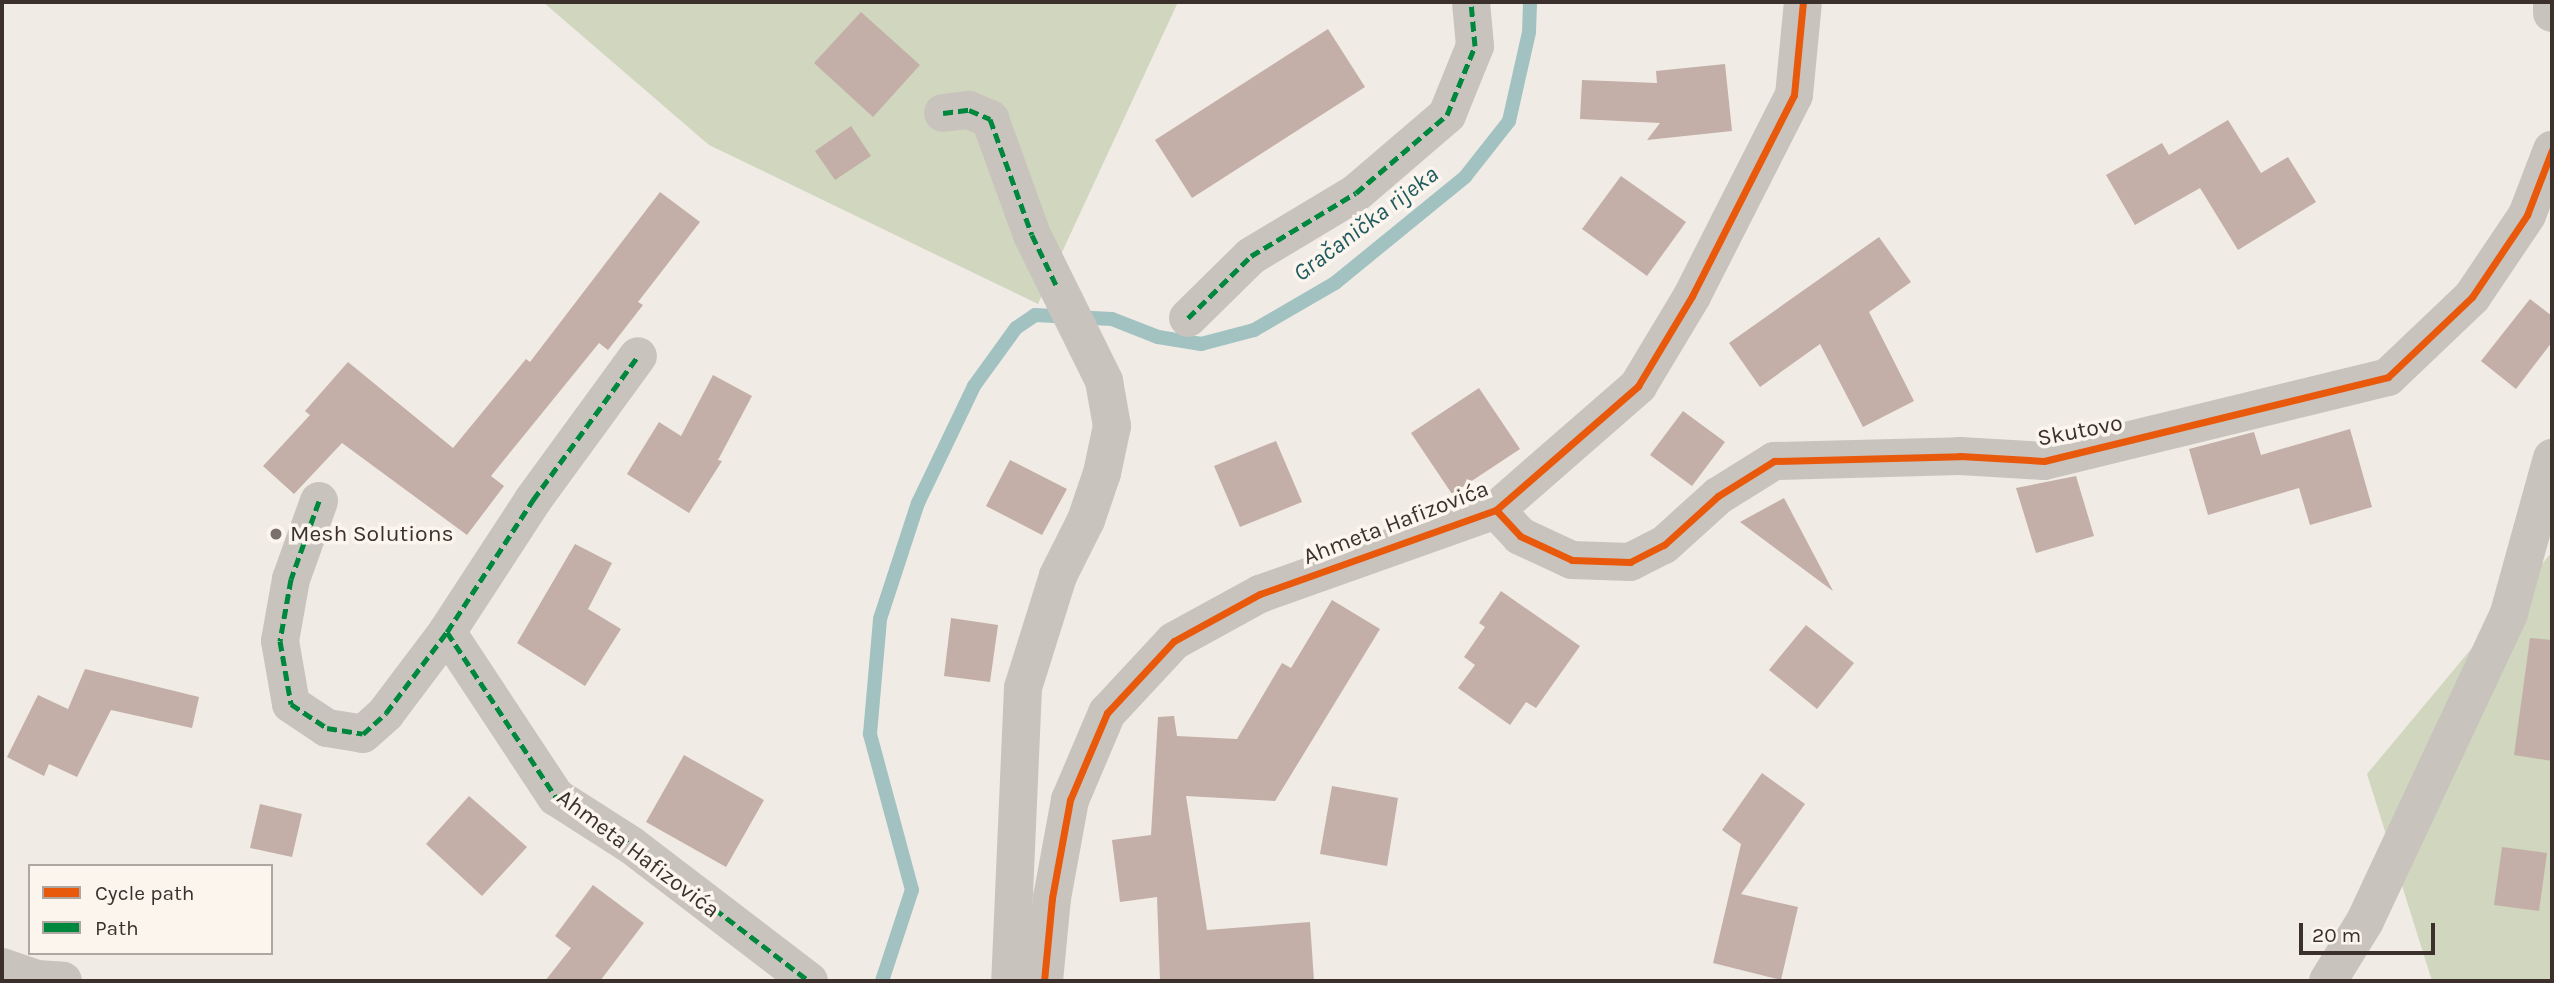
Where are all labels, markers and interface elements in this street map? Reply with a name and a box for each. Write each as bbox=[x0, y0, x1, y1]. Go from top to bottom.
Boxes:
water label: Gračanička rijeka bbox=[1288, 160, 1444, 288]
street label: Skutovo bbox=[2035, 409, 2125, 453]
street label: Ahmeta Hafizovića bbox=[1299, 475, 1493, 571]
place label: Mesh Solutions bbox=[290, 520, 454, 548]
marker: Mesh Solutions bbox=[268, 526, 284, 542]
street label: Ahmeta Hafizovića bbox=[551, 784, 725, 924]
legend bbox=[28, 864, 273, 955]
text: Cycle path bbox=[95, 881, 195, 905]
scale bar bbox=[2302, 909, 2438, 953]
text: Path bbox=[95, 916, 139, 940]
text: 20 m bbox=[2312, 923, 2361, 947]

